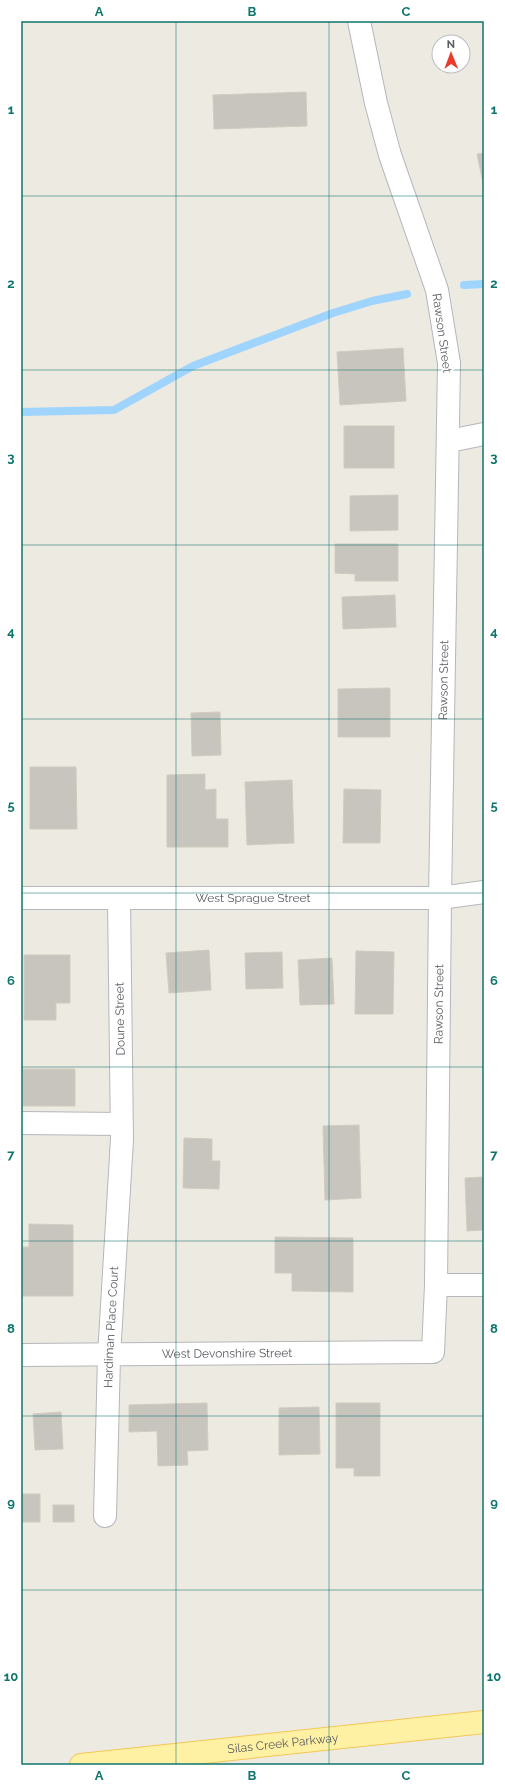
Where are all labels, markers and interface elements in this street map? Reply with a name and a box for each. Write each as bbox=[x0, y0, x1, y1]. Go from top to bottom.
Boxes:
text: A bbox=[95, 4, 104, 19]
text: B bbox=[248, 4, 257, 19]
text: C bbox=[402, 4, 411, 19]
north arrow bbox=[431, 34, 471, 74]
text: N bbox=[447, 38, 455, 51]
text: 1 bbox=[8, 102, 15, 117]
text: 1 bbox=[491, 102, 498, 117]
text: 2 bbox=[7, 276, 15, 291]
text: 2 bbox=[490, 276, 498, 291]
street label: Rawson Street bbox=[430, 292, 454, 374]
text: 3 bbox=[7, 450, 15, 465]
text: 3 bbox=[490, 450, 498, 465]
text: 4 bbox=[7, 624, 15, 639]
text: 4 bbox=[490, 624, 498, 639]
street label: Rawson Street bbox=[436, 640, 451, 720]
text: 5 bbox=[7, 798, 15, 813]
text: 5 bbox=[490, 798, 498, 813]
street label: West Sprague Street bbox=[195, 891, 311, 905]
street label: Rawson Street bbox=[431, 964, 446, 1044]
text: 6 bbox=[7, 973, 15, 988]
text: 6 bbox=[490, 973, 498, 988]
street label: Doune Street bbox=[112, 982, 128, 1056]
text: 7 bbox=[7, 1147, 15, 1162]
text: 7 bbox=[490, 1147, 498, 1162]
street label: Hardiman Place Court bbox=[101, 1266, 121, 1388]
text: 8 bbox=[7, 1321, 15, 1336]
text: 8 bbox=[490, 1321, 498, 1336]
street label: West Devonshire Street bbox=[162, 1346, 292, 1361]
text: 9 bbox=[7, 1495, 15, 1510]
text: 9 bbox=[490, 1495, 498, 1510]
text: 10 bbox=[4, 1669, 18, 1684]
text: 10 bbox=[487, 1669, 501, 1684]
street label: Silas Creek Parkway bbox=[227, 1731, 339, 1756]
text: A bbox=[95, 1768, 104, 1783]
text: B bbox=[248, 1768, 257, 1783]
text: C bbox=[402, 1768, 411, 1783]

